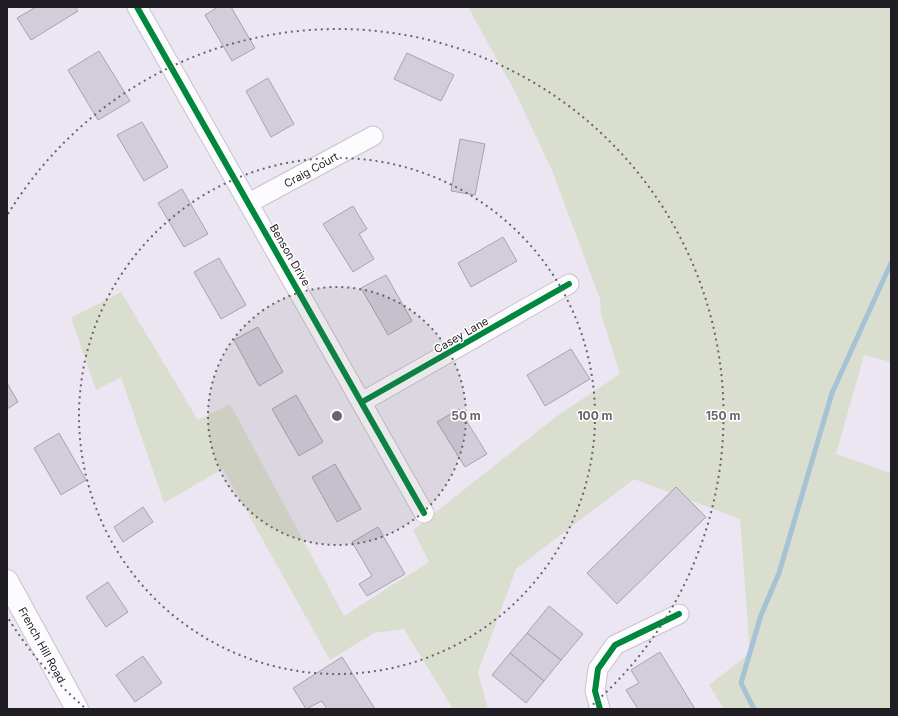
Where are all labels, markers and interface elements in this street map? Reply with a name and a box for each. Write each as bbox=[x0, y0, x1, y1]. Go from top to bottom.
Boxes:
street label: Craig Court bbox=[281, 149, 341, 191]
street label: Benson Drive bbox=[267, 221, 313, 289]
street label: Casey Lane bbox=[431, 314, 491, 356]
text: 50 m bbox=[451, 408, 481, 423]
text: 100 m bbox=[577, 408, 613, 423]
text: 150 m bbox=[706, 408, 740, 423]
centre of rings bbox=[330, 409, 344, 423]
street label: French Hill Road bbox=[15, 605, 69, 685]

